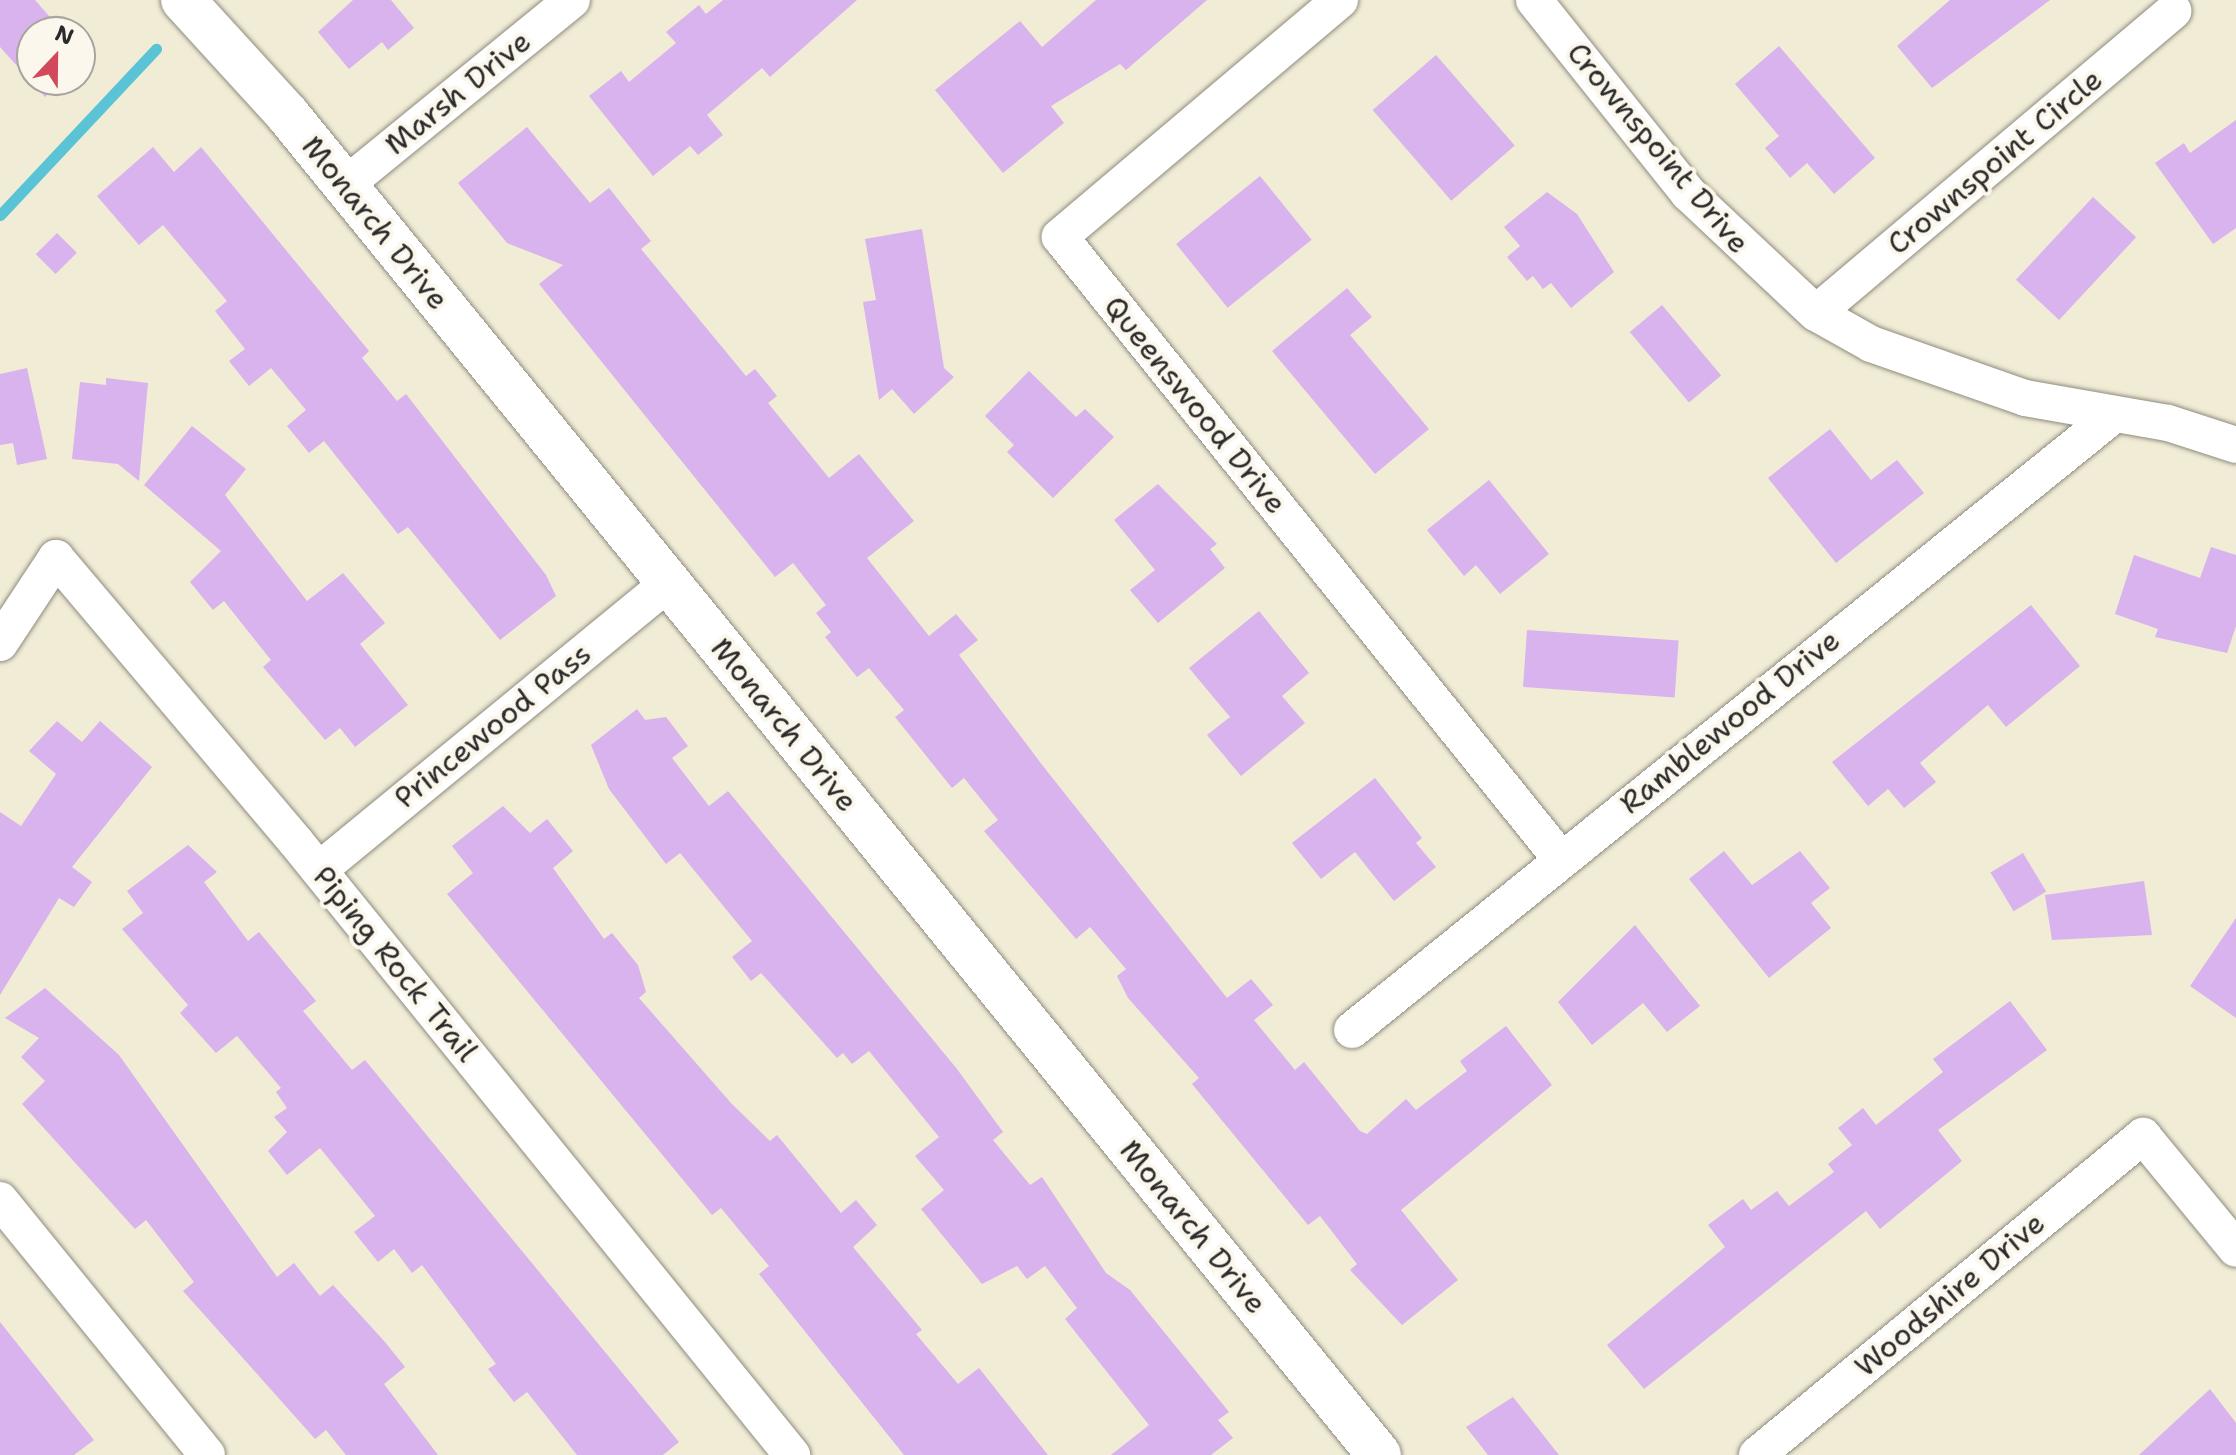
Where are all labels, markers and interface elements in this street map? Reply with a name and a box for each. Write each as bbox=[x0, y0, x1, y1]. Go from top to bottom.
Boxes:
north arrow bbox=[16, 16, 96, 96]
text: N bbox=[51, 18, 78, 52]
street label: Marsh Drive bbox=[378, 23, 538, 163]
street label: Crownspoint Drive bbox=[1559, 35, 1757, 261]
street label: Crownspoint Circle bbox=[1880, 62, 2110, 262]
street label: Monarch Drive bbox=[294, 129, 456, 317]
street label: Queenswood Drive bbox=[1096, 289, 1294, 521]
street label: Ramblewood Drive bbox=[1613, 622, 1847, 822]
street label: Monarch Drive bbox=[703, 631, 865, 819]
street label: Princewood Pass bbox=[387, 636, 599, 816]
street label: Piping Rock Trail bbox=[305, 859, 485, 1069]
street label: Monarch Drive bbox=[1112, 1133, 1274, 1321]
street label: Woodshire Drive bbox=[1848, 1205, 2052, 1385]

